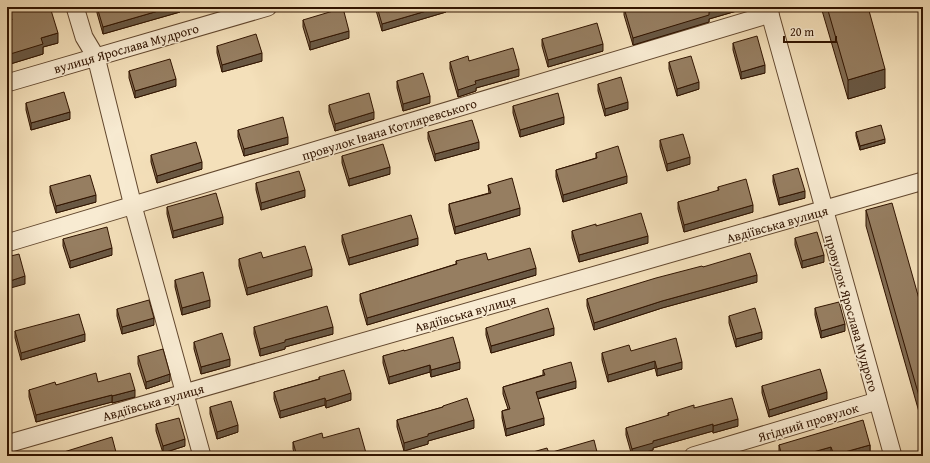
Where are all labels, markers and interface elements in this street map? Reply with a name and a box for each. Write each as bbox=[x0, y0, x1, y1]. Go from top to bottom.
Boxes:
scale bar bbox=[784, 18, 836, 44]
street label: вулиця Ярослава Мудрого bbox=[51, 19, 201, 78]
text: 20 m bbox=[790, 23, 814, 40]
street label: провулок Івана Котляревського bbox=[299, 94, 479, 165]
street label: Авдіївська вулиця bbox=[724, 201, 831, 248]
street label: провулок Ярослава Мудрого bbox=[820, 232, 883, 394]
street label: Авдіївська вулиця bbox=[412, 290, 519, 337]
street label: Авдіївська вулиця bbox=[100, 379, 207, 426]
street label: Ягідний провулок bbox=[755, 398, 861, 447]

